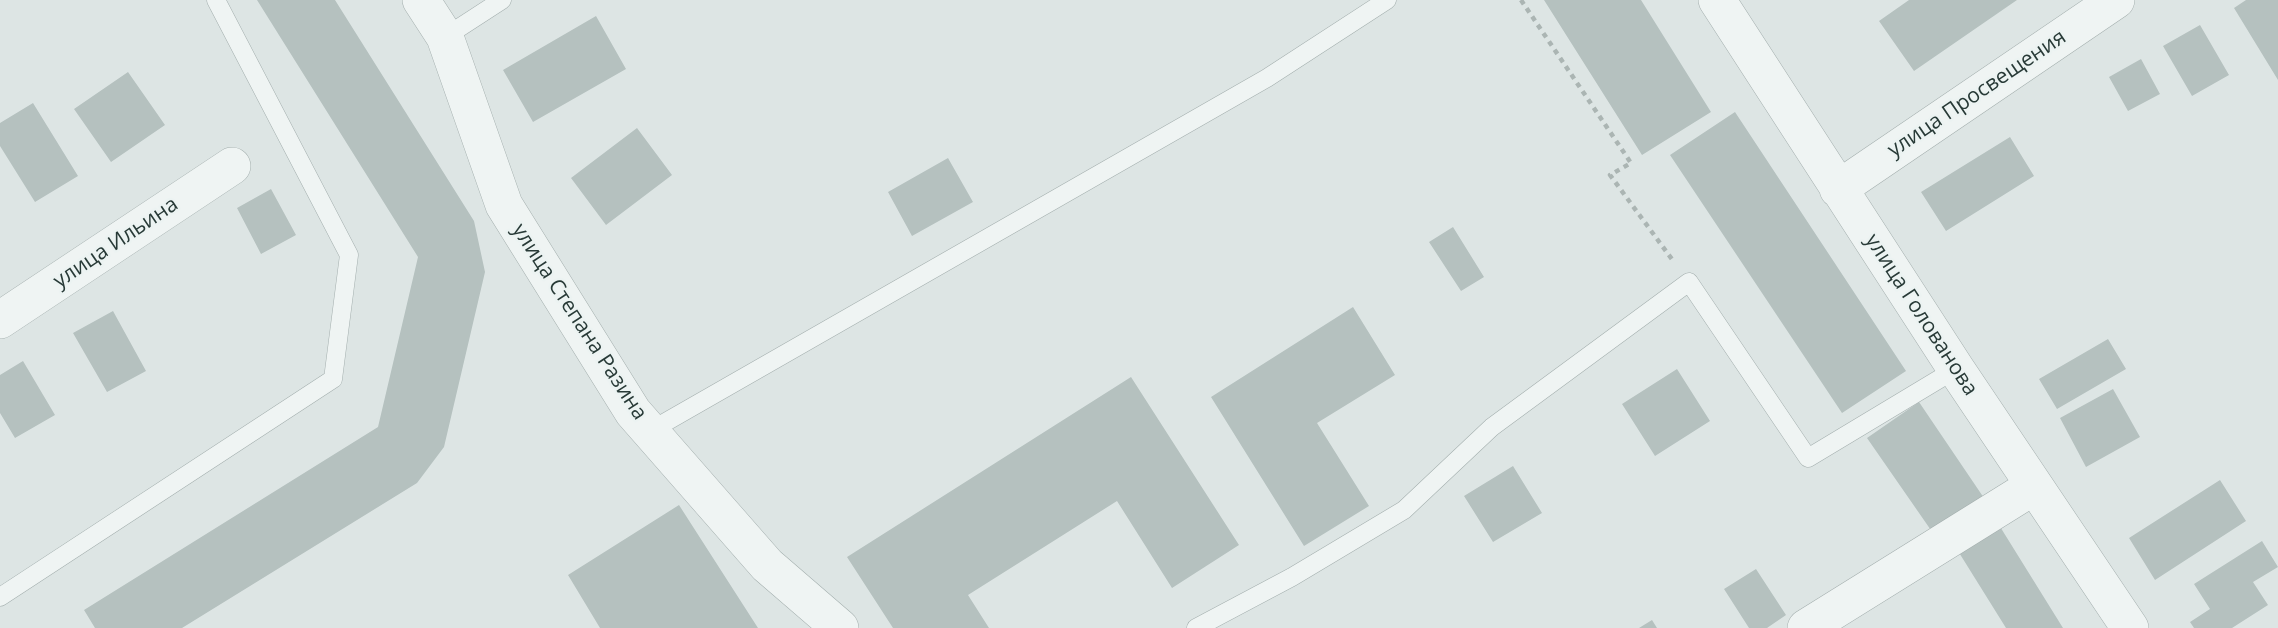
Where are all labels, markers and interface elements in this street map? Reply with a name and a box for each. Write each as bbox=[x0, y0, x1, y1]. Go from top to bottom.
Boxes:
street label: улица Просвещения bbox=[1883, 25, 2071, 163]
street label: улица Ильина bbox=[49, 192, 183, 294]
street label: улица Степана Разина bbox=[506, 219, 652, 425]
street label: улица Голованова bbox=[1859, 229, 1983, 401]

